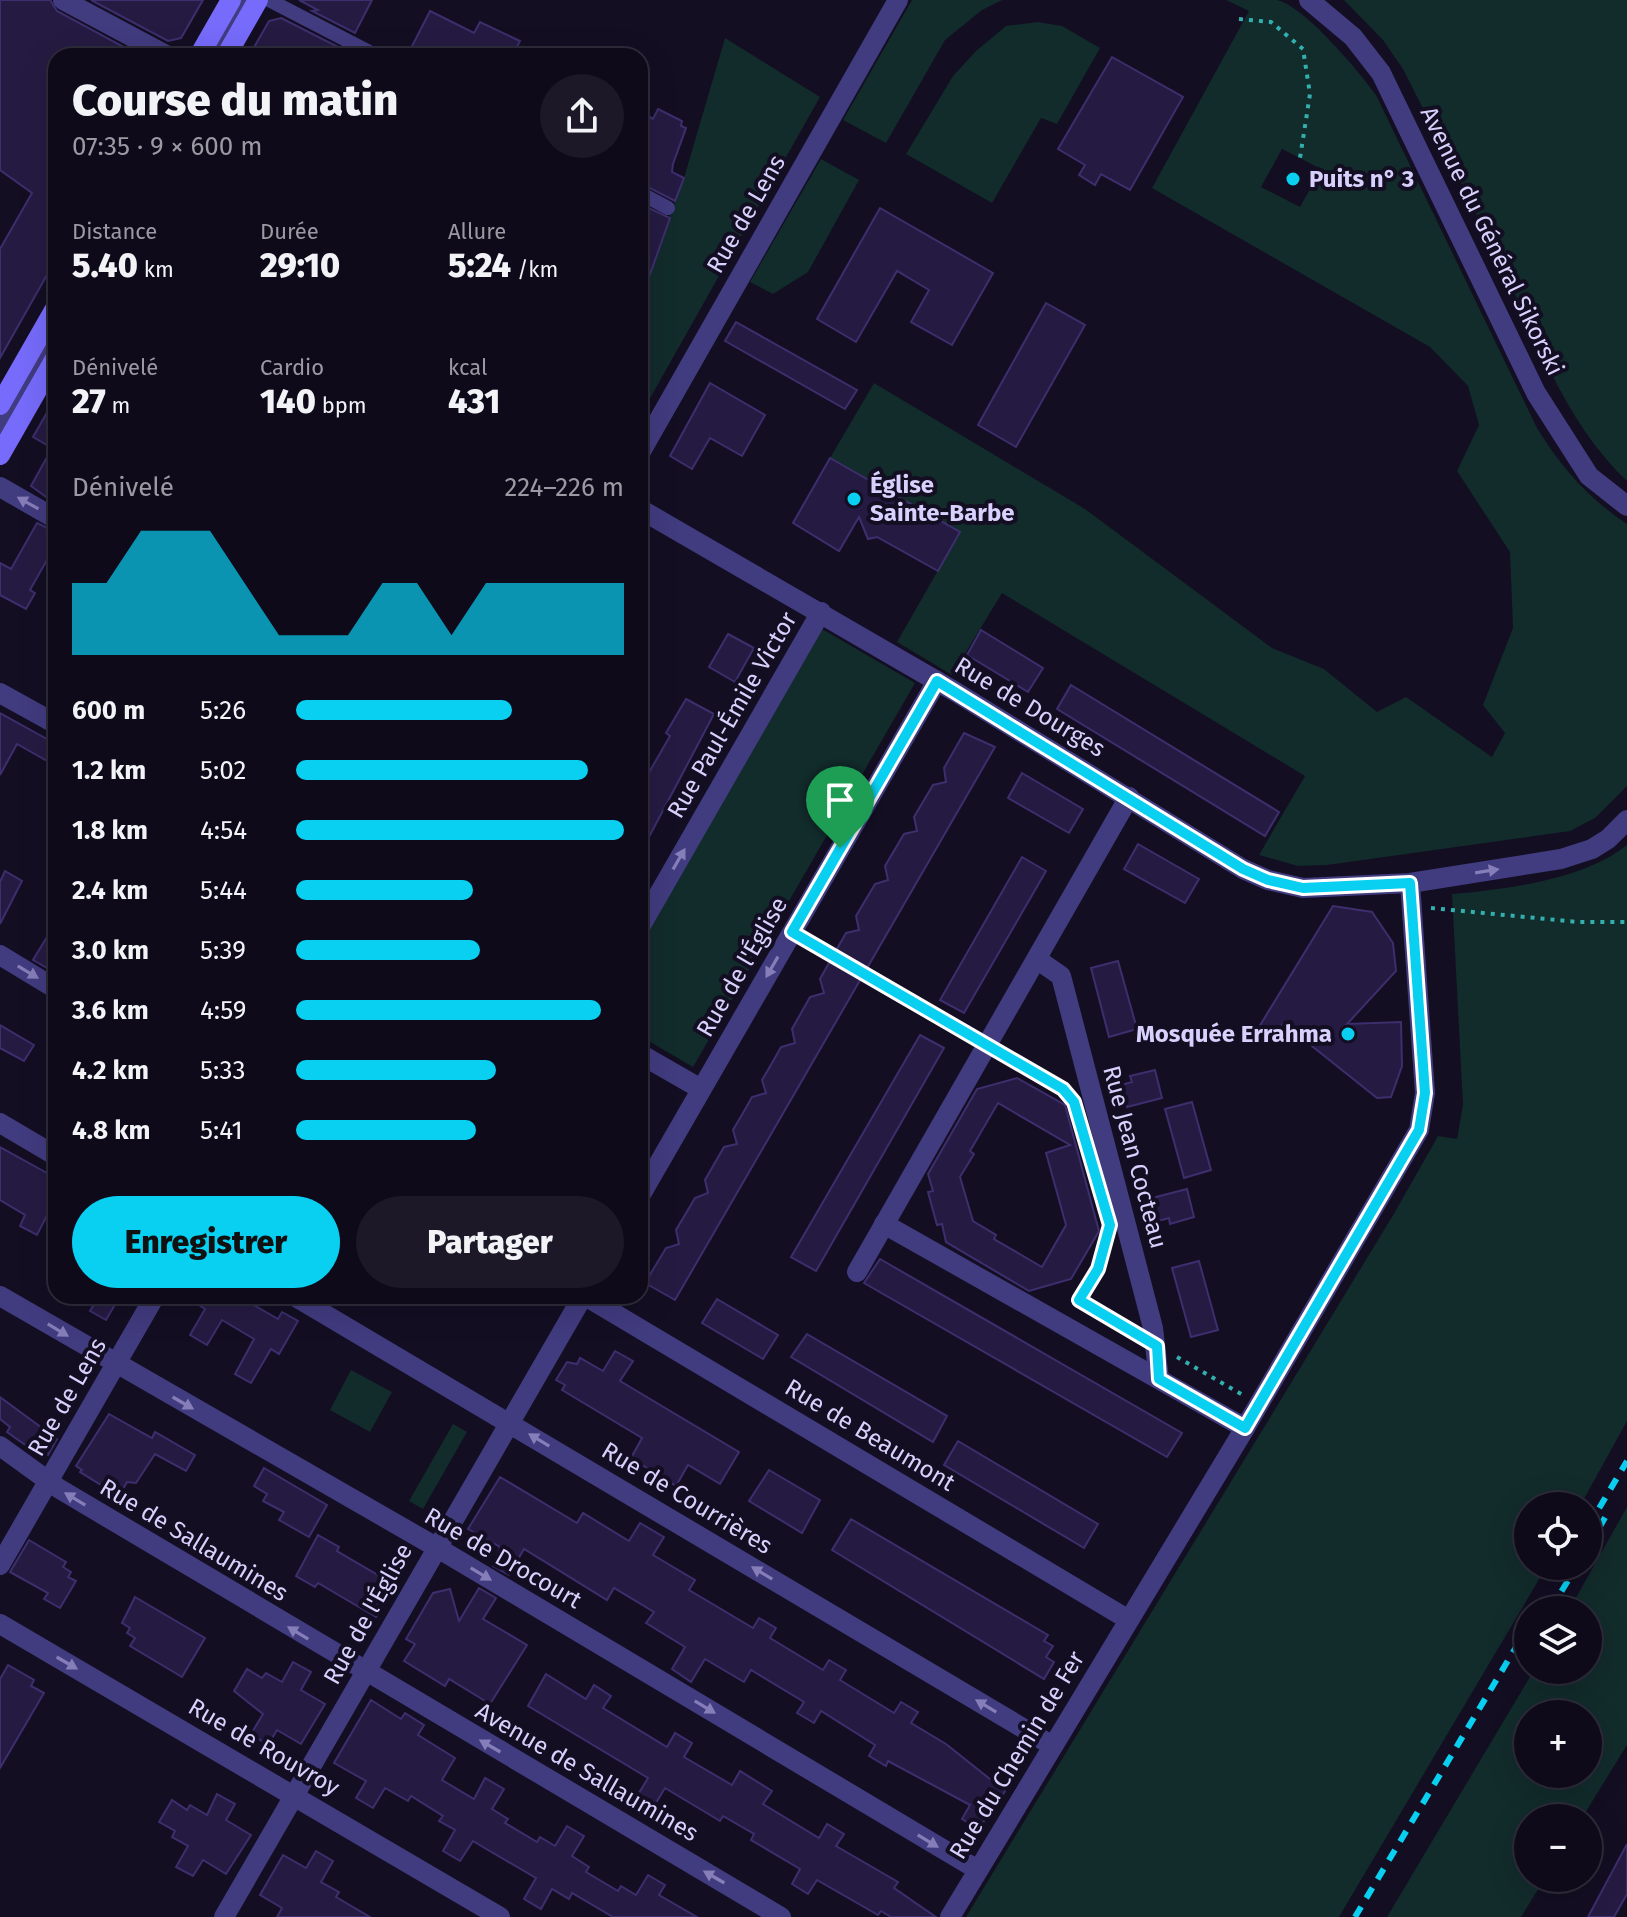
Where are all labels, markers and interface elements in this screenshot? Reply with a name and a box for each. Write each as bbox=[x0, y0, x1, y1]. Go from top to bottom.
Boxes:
text: Course du matin bbox=[72, 74, 398, 127]
button: share bbox=[540, 74, 624, 158]
street label: Avenue du Général Sikorski bbox=[1415, 102, 1569, 380]
text: 07:35 · 9 × 600 m bbox=[72, 131, 263, 162]
street label: Rue de Lens bbox=[701, 150, 791, 278]
place label: Puits n° 3 bbox=[1309, 165, 1414, 193]
marker: Puits n° 3 bbox=[1284, 170, 1302, 188]
text: Distance bbox=[72, 218, 157, 245]
text: Durée bbox=[260, 218, 319, 245]
text: Allure bbox=[448, 218, 506, 245]
text: 5.40 bbox=[72, 245, 138, 286]
text: 29:10 bbox=[260, 245, 340, 286]
text: 5:24 bbox=[448, 245, 511, 286]
text: km bbox=[138, 256, 174, 283]
text: /km bbox=[511, 256, 558, 283]
text: Dénivelé bbox=[72, 354, 158, 381]
text: Cardio bbox=[260, 354, 324, 381]
text: kcal bbox=[448, 354, 488, 381]
text: 27 bbox=[72, 381, 106, 422]
text: 140 bbox=[260, 381, 316, 422]
text: 431 bbox=[448, 381, 500, 422]
text: m bbox=[106, 392, 130, 419]
text: bpm bbox=[316, 392, 367, 419]
place label: Église Sainte-Barbe bbox=[870, 470, 1015, 527]
text: Dénivelé bbox=[72, 472, 174, 503]
text: 224–226 m bbox=[504, 472, 624, 503]
marker: Église Sainte-Barbe bbox=[845, 490, 863, 508]
one-way arrow bbox=[17, 497, 39, 511]
street label: Rue Paul-Émile Victor bbox=[661, 606, 803, 823]
street label: Rue de Dourges bbox=[950, 651, 1110, 763]
text: 600 m bbox=[72, 695, 145, 726]
text: 5:26 bbox=[200, 695, 246, 726]
text: 1.2 km bbox=[72, 755, 146, 786]
text: 5:02 bbox=[200, 755, 246, 786]
pin bbox=[806, 766, 874, 848]
icon: arrive bbox=[818, 778, 862, 822]
text: 1.8 km bbox=[72, 815, 148, 846]
text: 4:54 bbox=[200, 815, 247, 846]
one-way arrow bbox=[672, 848, 686, 870]
one-way arrow bbox=[1475, 864, 1500, 876]
text: 2.4 km bbox=[72, 875, 148, 906]
text: 5:44 bbox=[200, 875, 247, 906]
street label: Rue de l'Église bbox=[690, 892, 793, 1042]
text: 3.0 km bbox=[72, 935, 149, 966]
text: 5:39 bbox=[200, 935, 246, 966]
one-way arrow bbox=[765, 956, 779, 978]
one-way arrow bbox=[17, 965, 39, 979]
text: 3.6 km bbox=[72, 995, 149, 1026]
text: 4:59 bbox=[200, 995, 246, 1026]
place label: Mosquée Errahma bbox=[1136, 1020, 1332, 1048]
marker: Mosquée Errahma bbox=[1339, 1025, 1357, 1043]
text: 4.2 km bbox=[72, 1055, 149, 1086]
text: 5:33 bbox=[200, 1055, 245, 1086]
street label: Rue Jean Cocteau bbox=[1097, 1062, 1173, 1252]
text: 4.8 km bbox=[72, 1115, 151, 1146]
text: 5:41 bbox=[200, 1115, 243, 1146]
button: Enregistrer bbox=[72, 1196, 340, 1288]
button: Partager bbox=[356, 1196, 624, 1288]
one-way arrow bbox=[47, 1323, 69, 1337]
street label: Rue de Lens bbox=[22, 1333, 112, 1461]
street label: Rue de Beaumont bbox=[780, 1373, 960, 1497]
one-way arrow bbox=[172, 1396, 194, 1410]
one-way arrow bbox=[528, 1433, 550, 1447]
street label: Rue de Courrières bbox=[597, 1436, 777, 1560]
street label: Rue de Sallaumines bbox=[95, 1473, 293, 1607]
one-way arrow bbox=[64, 1492, 86, 1506]
map controls bbox=[1514, 1492, 1602, 1892]
button: locate bbox=[1514, 1492, 1602, 1580]
street label: Rue de Drocourt bbox=[420, 1502, 587, 1614]
street label: Rue de l'Église bbox=[317, 1538, 418, 1689]
one-way arrow bbox=[751, 1566, 773, 1580]
one-way arrow bbox=[470, 1567, 492, 1581]
button: layers bbox=[1514, 1596, 1602, 1684]
one-way arrow bbox=[287, 1626, 309, 1640]
street label: Rue du Chemin de Fer bbox=[944, 1645, 1091, 1864]
one-way arrow bbox=[56, 1656, 79, 1670]
street label: Rue de Rouvroy bbox=[183, 1692, 345, 1802]
street label: Avenue de Sallaumines bbox=[471, 1697, 703, 1847]
one-way arrow bbox=[975, 1699, 997, 1713]
one-way arrow bbox=[694, 1700, 716, 1714]
button: + bbox=[1514, 1700, 1602, 1788]
one-way arrow bbox=[479, 1739, 501, 1753]
button: − bbox=[1514, 1804, 1602, 1892]
one-way arrow bbox=[917, 1834, 939, 1848]
one-way arrow bbox=[703, 1871, 725, 1885]

